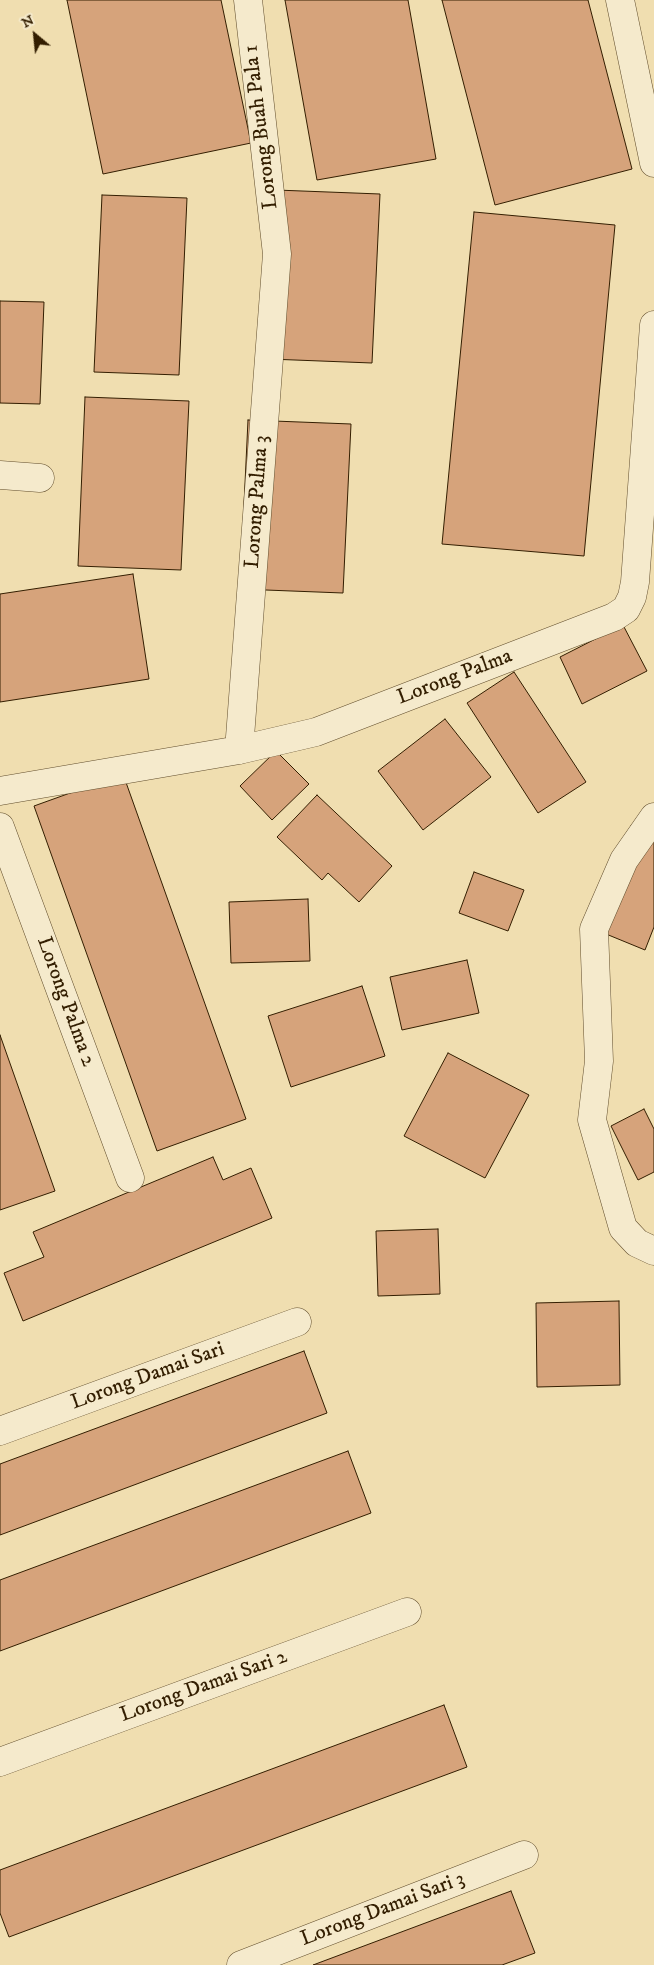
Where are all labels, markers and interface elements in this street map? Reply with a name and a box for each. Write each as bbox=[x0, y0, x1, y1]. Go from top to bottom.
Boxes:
north arrow bbox=[10, 10, 60, 60]
text: N bbox=[19, 11, 37, 32]
street label: Lorong Buah Pala 1 bbox=[239, 43, 285, 211]
street label: Lorong Palma 3 bbox=[241, 435, 275, 569]
street label: Lorong Palma bbox=[394, 645, 516, 711]
street label: Lorong Palma 2 bbox=[30, 934, 100, 1070]
street label: Lorong Damai Sari bbox=[68, 1338, 228, 1416]
street label: Lorong Damai Sari 2 bbox=[117, 1645, 291, 1729]
street label: Lorong Damai Sari 3 bbox=[297, 1867, 469, 1953]

